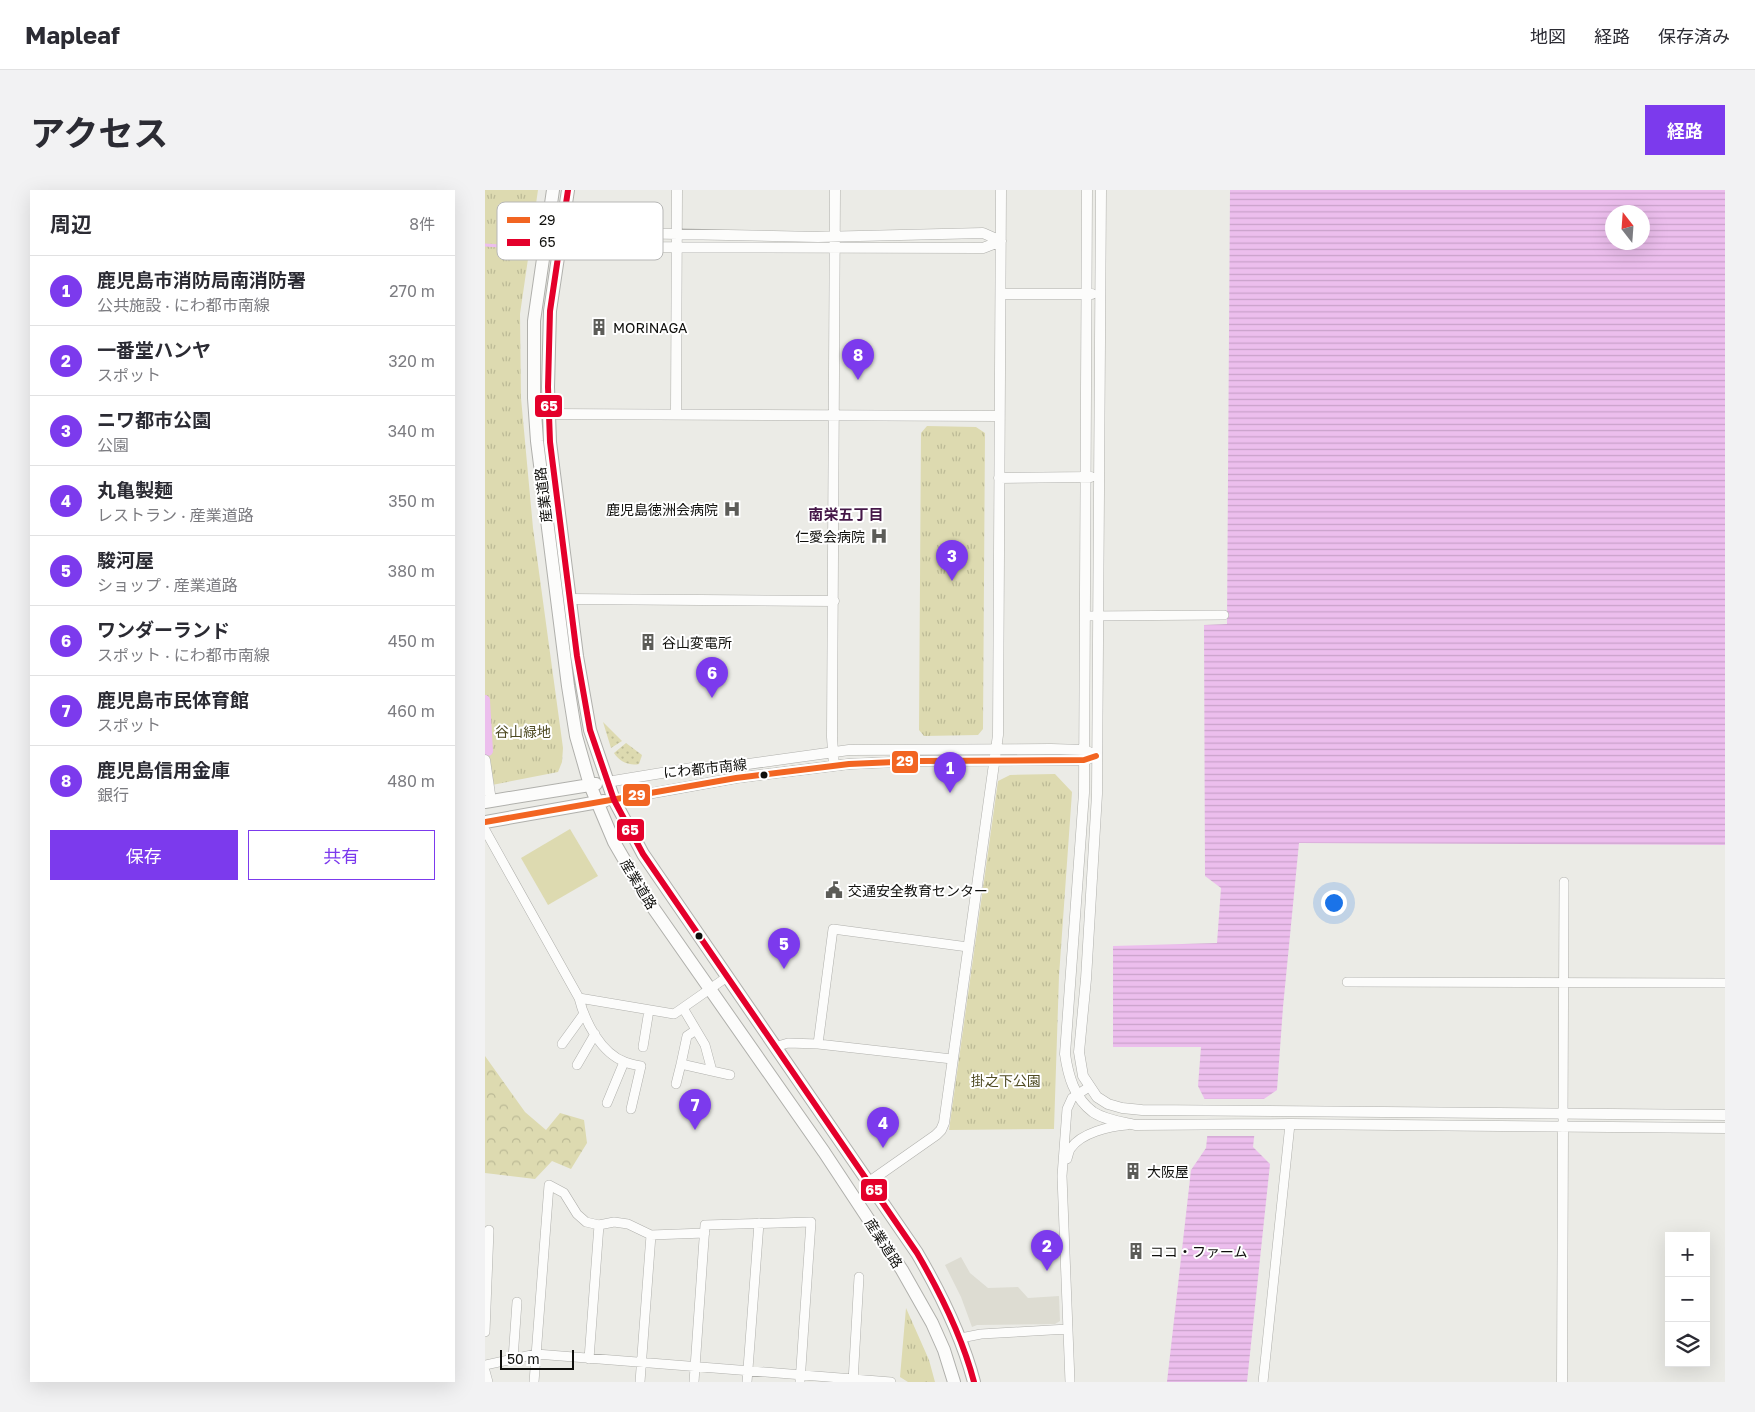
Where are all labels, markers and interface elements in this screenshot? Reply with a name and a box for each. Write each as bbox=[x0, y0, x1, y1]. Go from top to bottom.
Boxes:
text: Mapleaf bbox=[25, 20, 120, 49]
text: 地図 bbox=[1530, 25, 1566, 47]
text: 経路 bbox=[1594, 25, 1630, 47]
text: 保存済み bbox=[1658, 25, 1730, 47]
button: 経路 bbox=[1645, 105, 1725, 155]
text: アクセス bbox=[30, 112, 168, 154]
legend bbox=[497, 202, 663, 260]
north arrow bbox=[1605, 205, 1650, 250]
text: 周辺 bbox=[50, 211, 92, 237]
text: 29 bbox=[539, 211, 556, 228]
text: 8件 bbox=[409, 214, 435, 234]
text: 65 bbox=[539, 233, 556, 250]
text: 鹿児島市消防局南消防署 bbox=[97, 268, 306, 291]
text: 1 bbox=[62, 281, 70, 301]
text: 270 m bbox=[389, 281, 435, 301]
text: 公共施設 · にわ都市南線 bbox=[97, 295, 270, 315]
building icon: MORiNAGA bbox=[589, 317, 609, 337]
place label: MORiNAGA bbox=[613, 319, 688, 336]
text: 一番堂ハンヤ bbox=[97, 338, 211, 361]
pin: 8 bbox=[842, 339, 874, 380]
text: 2 bbox=[61, 351, 71, 371]
text: 320 m bbox=[388, 351, 435, 371]
text: スポット bbox=[97, 365, 161, 385]
line badge: 65 bbox=[534, 394, 563, 418]
text: 65 bbox=[540, 397, 558, 414]
text: ニワ都市公園 bbox=[97, 408, 211, 431]
text: 3 bbox=[61, 421, 71, 441]
text: 340 m bbox=[388, 421, 435, 441]
text: 公園 bbox=[97, 435, 129, 455]
street label: 産業道路 bbox=[531, 466, 555, 524]
text: 丸亀製麺 bbox=[97, 478, 173, 501]
text: 4 bbox=[61, 491, 71, 511]
text: 350 m bbox=[388, 491, 435, 511]
hospital icon: 鹿児島徳洲会病院 bbox=[722, 499, 742, 519]
place label: 鹿児島徳洲会病院 bbox=[606, 501, 718, 518]
text: レストラン · 産業道路 bbox=[97, 505, 254, 525]
district label: 南栄五丁目 bbox=[808, 505, 884, 523]
hospital icon: 仁愛会病院 bbox=[869, 526, 889, 546]
place label: 仁愛会病院 bbox=[795, 528, 865, 545]
pin: 3 bbox=[936, 540, 968, 581]
text: 駿河屋 bbox=[97, 548, 154, 571]
text: 5 bbox=[61, 561, 71, 581]
text: 380 m bbox=[388, 561, 435, 581]
text: ショップ · 産業道路 bbox=[97, 575, 238, 595]
text: ワンダーランド bbox=[97, 618, 230, 641]
text: 6 bbox=[61, 631, 71, 651]
text: 450 m bbox=[388, 631, 435, 651]
building icon: 谷山変電所 bbox=[638, 632, 658, 652]
place label: 谷山変電所 bbox=[662, 634, 732, 651]
text: スポット · にわ都市南線 bbox=[97, 645, 270, 665]
pin: 6 bbox=[696, 657, 728, 698]
text: 鹿児島市民体育館 bbox=[97, 688, 249, 711]
text: 7 bbox=[62, 701, 70, 721]
text: 460 m bbox=[387, 701, 435, 721]
text: スポット bbox=[97, 715, 161, 735]
park label: 谷山緑地 bbox=[495, 723, 551, 740]
line badge: 29 bbox=[891, 750, 919, 774]
text: 29 bbox=[896, 752, 914, 769]
pin: 1 bbox=[934, 752, 966, 793]
street label: にわ都市南線 bbox=[662, 755, 748, 781]
text: 鹿児島信用金庫 bbox=[97, 758, 230, 781]
unlabelled marker bbox=[759, 770, 769, 780]
text: 8 bbox=[61, 771, 71, 791]
text: 480 m bbox=[387, 771, 435, 791]
line badge: 29 bbox=[622, 783, 651, 807]
text: 銀行 bbox=[97, 785, 129, 805]
text: 29 bbox=[628, 786, 646, 803]
line badge: 65 bbox=[616, 818, 645, 842]
text: 65 bbox=[621, 821, 639, 838]
button: 保存 bbox=[50, 830, 238, 880]
button: 共有 bbox=[248, 830, 435, 880]
street label: 産業道路 bbox=[617, 856, 661, 912]
public building icon: 交通安全教育センター bbox=[824, 880, 844, 900]
place label: 交通安全教育センター bbox=[848, 882, 988, 899]
your location bbox=[1321, 890, 1347, 916]
pin: 5 bbox=[768, 928, 800, 969]
unlabelled marker bbox=[694, 931, 704, 941]
park label: 掛之下公園 bbox=[971, 1072, 1041, 1089]
pin: 7 bbox=[679, 1089, 711, 1130]
pin: 4 bbox=[867, 1107, 899, 1148]
building icon: 大阪屋 bbox=[1123, 1161, 1143, 1181]
place label: 大阪屋 bbox=[1147, 1163, 1189, 1180]
line badge: 65 bbox=[860, 1178, 888, 1202]
text: 65 bbox=[865, 1181, 883, 1198]
street label: 産業道路 bbox=[862, 1215, 906, 1271]
pin: 2 bbox=[1031, 1230, 1063, 1271]
map controls bbox=[1665, 1232, 1710, 1367]
button: + bbox=[1665, 1232, 1710, 1277]
building icon: ココ・ファーム bbox=[1126, 1241, 1146, 1261]
place label: ココ・ファーム bbox=[1150, 1243, 1248, 1260]
button: − bbox=[1665, 1277, 1710, 1322]
button: layers bbox=[1665, 1322, 1710, 1367]
scale bar bbox=[500, 1347, 574, 1370]
text: 50 m bbox=[507, 1350, 540, 1367]

